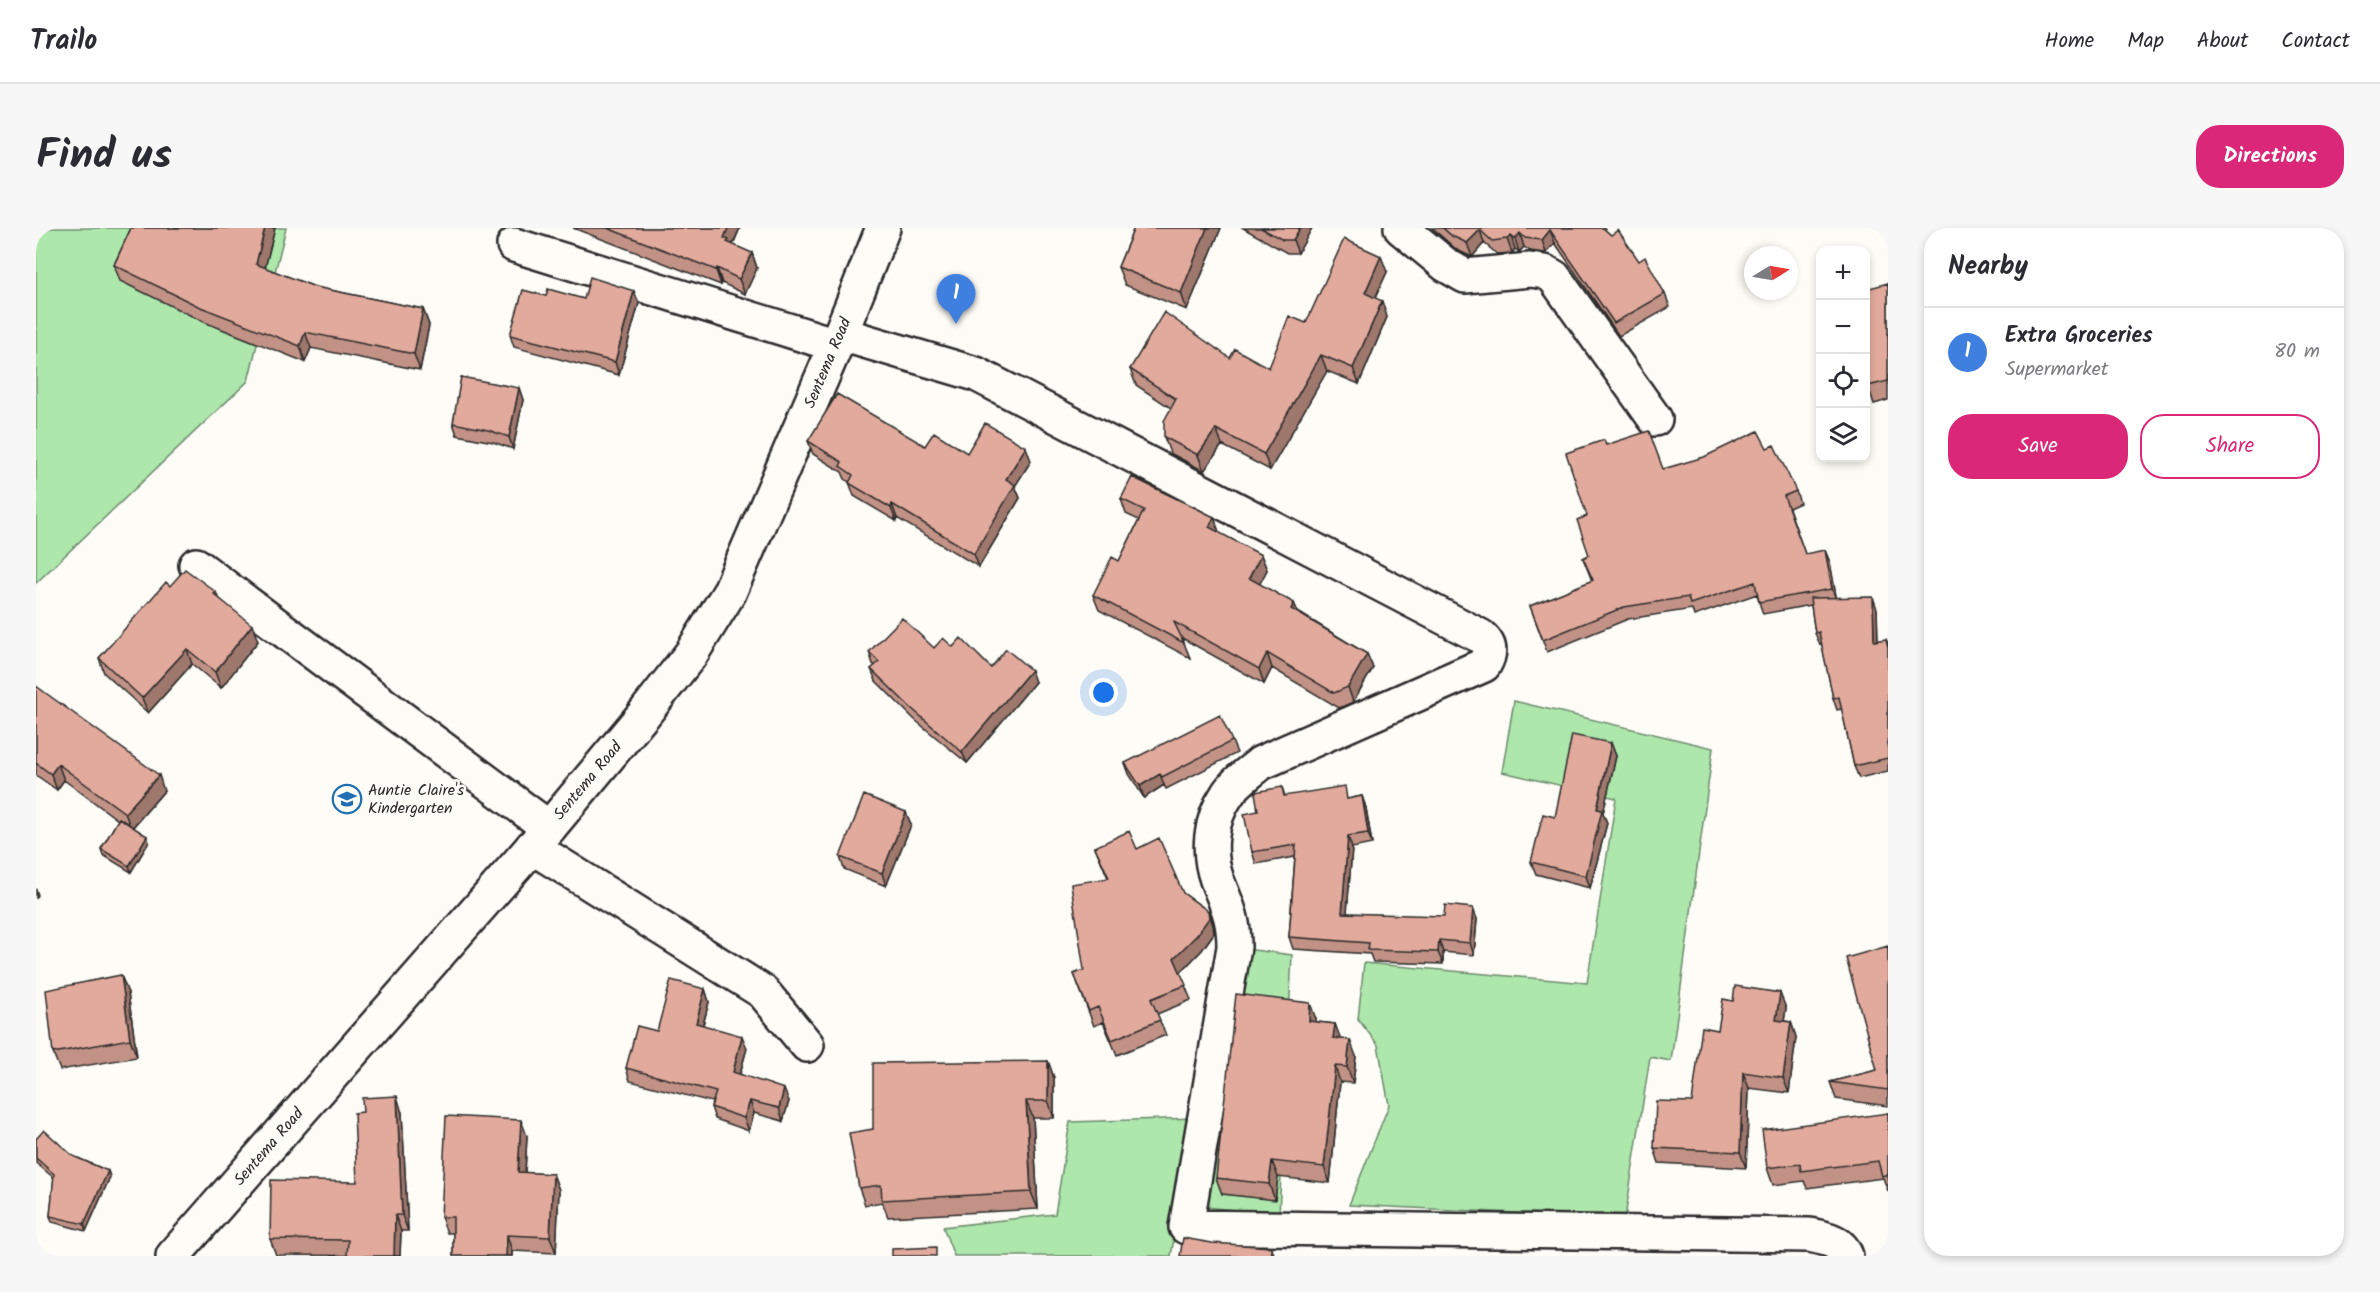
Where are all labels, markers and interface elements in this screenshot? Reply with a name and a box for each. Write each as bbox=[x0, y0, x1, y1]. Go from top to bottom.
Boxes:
text: Trailo bbox=[30, 19, 97, 64]
text: Home bbox=[2045, 25, 2094, 58]
text: Map bbox=[2127, 25, 2164, 58]
text: About bbox=[2197, 25, 2248, 58]
text: Contact bbox=[2281, 25, 2350, 58]
text: Find us bbox=[36, 123, 172, 190]
button: Directions bbox=[2196, 125, 2344, 188]
north arrow bbox=[1744, 246, 1798, 300]
map controls bbox=[1816, 246, 1870, 462]
button: + bbox=[1816, 246, 1870, 300]
text: Nearby bbox=[1948, 246, 2028, 288]
pin: 1 bbox=[936, 274, 976, 324]
button: − bbox=[1816, 300, 1870, 354]
street label: Sentema Road bbox=[798, 313, 859, 412]
text: Extra Groceries bbox=[2005, 319, 2152, 354]
text: 1 bbox=[1964, 336, 1971, 368]
text: 80 m bbox=[2274, 336, 2320, 368]
button: locate bbox=[1816, 354, 1870, 408]
text: Supermarket bbox=[2005, 354, 2108, 386]
button: layers bbox=[1816, 408, 1870, 462]
button: Save bbox=[1948, 414, 2128, 479]
button: Share bbox=[2140, 414, 2320, 479]
your location bbox=[1089, 678, 1118, 707]
street label: Sentema Road bbox=[547, 735, 629, 826]
place label: Auntie Claire's Kindergarten bbox=[368, 778, 464, 821]
school or university icon: Auntie Claire's Kindergarten bbox=[331, 783, 363, 815]
street label: Sentema Road bbox=[228, 1102, 311, 1192]

